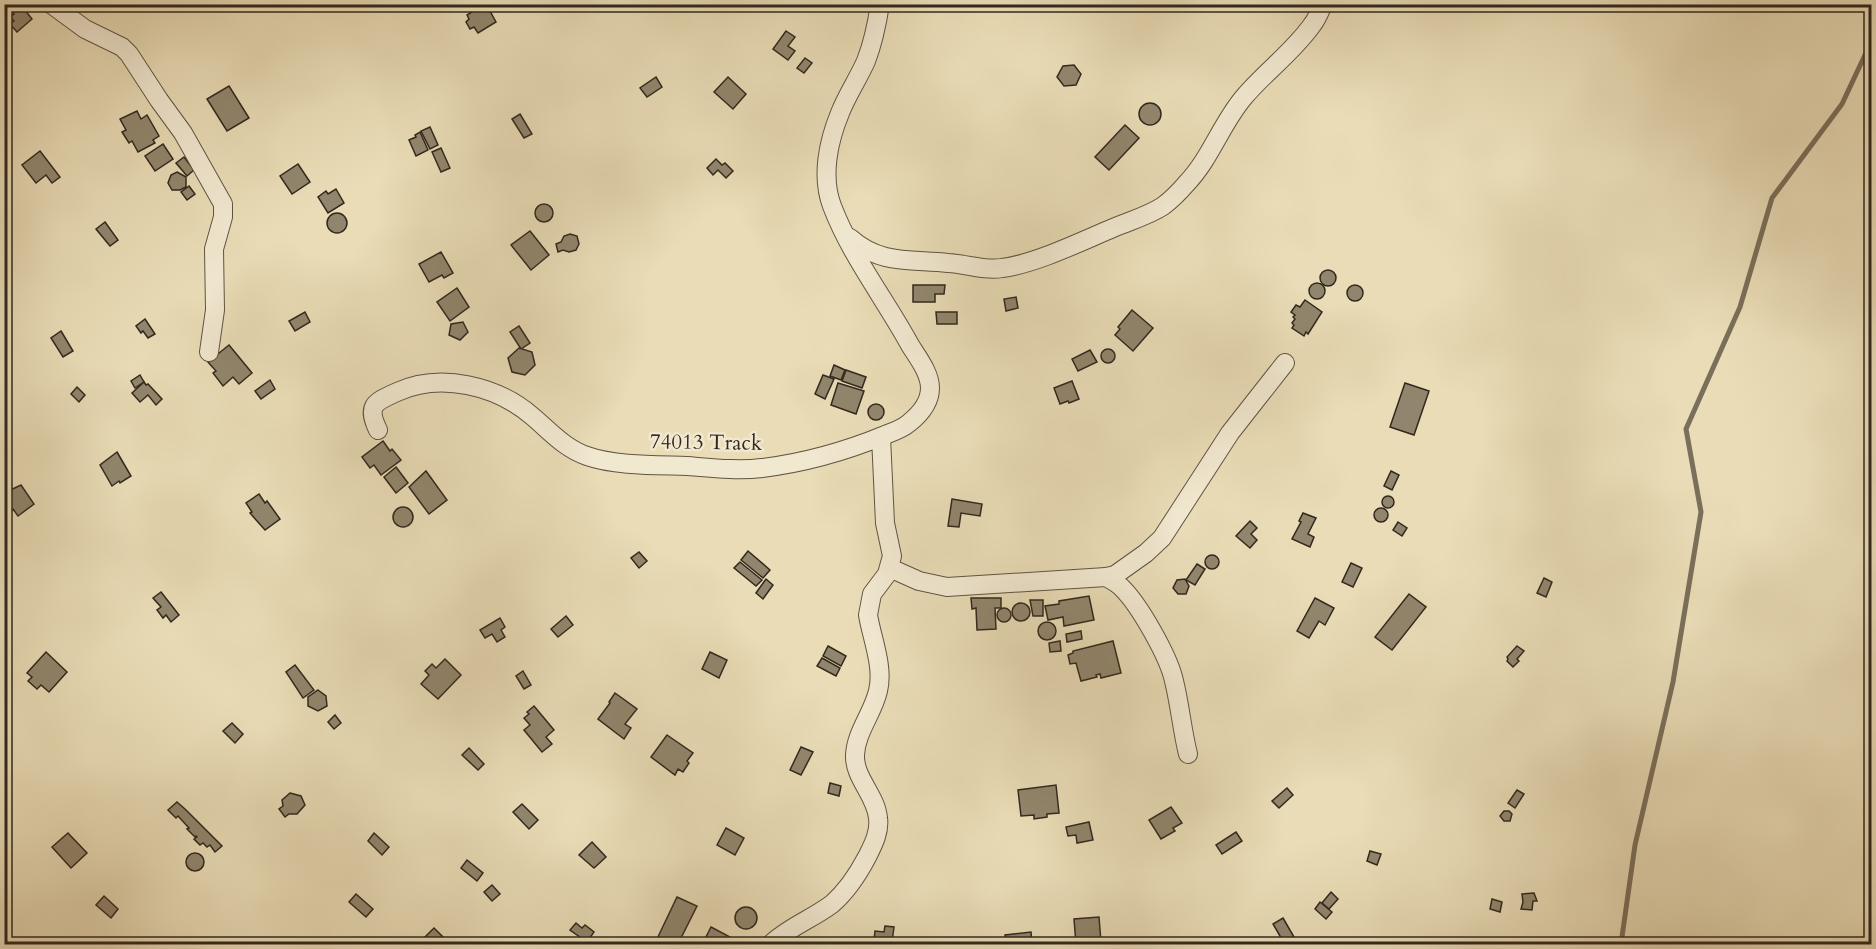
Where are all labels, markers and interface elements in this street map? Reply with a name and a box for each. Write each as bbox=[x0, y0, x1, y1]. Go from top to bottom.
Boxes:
street label: 74013 Track bbox=[650, 427, 763, 458]

